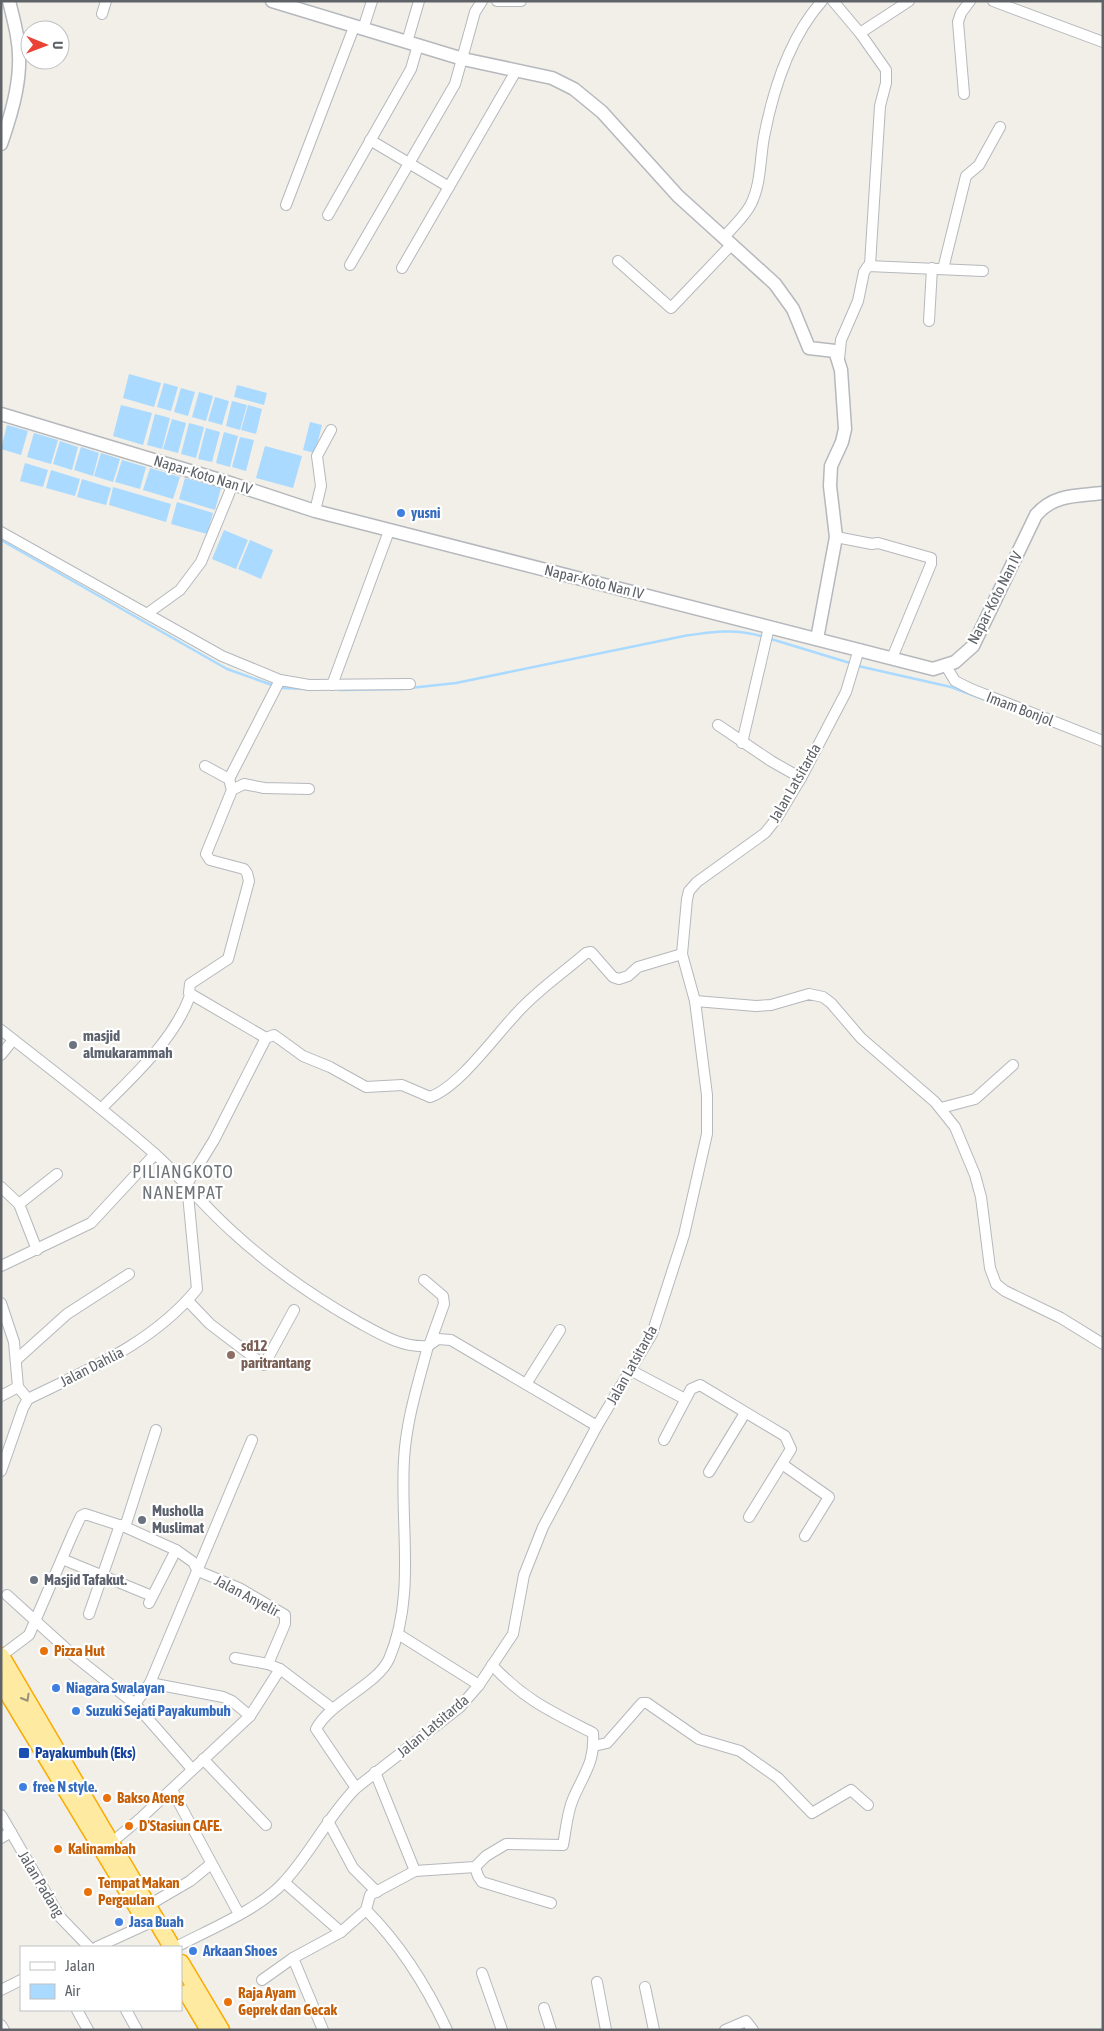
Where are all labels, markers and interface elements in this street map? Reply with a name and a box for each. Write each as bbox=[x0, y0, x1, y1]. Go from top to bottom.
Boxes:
north arrow bbox=[20, 20, 70, 70]
text: U bbox=[50, 41, 66, 49]
street label: Napar-Koto Nan IV bbox=[152, 452, 255, 498]
place label: yusni bbox=[411, 504, 440, 521]
marker: yusni bbox=[395, 507, 407, 519]
street label: Napar-Koto Nan IV bbox=[964, 548, 1026, 647]
street label: Napar-Koto Nan IV bbox=[543, 561, 646, 602]
street label: Imam Bonjol bbox=[984, 688, 1056, 729]
street label: Jalan Latsitarda bbox=[765, 741, 824, 825]
place label: masjid almukarammah bbox=[83, 1027, 173, 1061]
marker: masjid almukarammah bbox=[67, 1039, 79, 1051]
district label: PILIANGKOTO NANEMPAT bbox=[132, 1161, 234, 1203]
street label: Jalan Latsitarda bbox=[603, 1322, 660, 1407]
place label: sd12 paritrantang bbox=[241, 1337, 311, 1371]
street label: Jalan Dahlia bbox=[57, 1343, 126, 1390]
marker: sd12 paritrantang bbox=[225, 1349, 237, 1361]
place label: Musholla Muslimat bbox=[152, 1502, 205, 1536]
marker: Musholla Muslimat bbox=[136, 1514, 148, 1526]
place label: Masjid Tafakut. bbox=[44, 1571, 127, 1588]
street label: Jalan Anyelir bbox=[212, 1571, 283, 1620]
marker: Masjid Tafakut. bbox=[28, 1574, 40, 1586]
place label: Pizza Hut bbox=[54, 1642, 105, 1659]
marker: Pizza Hut bbox=[38, 1645, 50, 1657]
place label: Niagara Swalayan bbox=[66, 1679, 165, 1696]
marker: Niagara Swalayan bbox=[50, 1682, 62, 1694]
street label: Jalan Latsitarda bbox=[394, 1691, 472, 1760]
one-way arrow bbox=[19, 1693, 29, 1702]
place label: Suzuki Sejati Payakumbuh bbox=[86, 1702, 231, 1719]
marker: Suzuki Sejati Payakumbuh bbox=[70, 1705, 82, 1717]
place label: Payakumbuh (Eks) bbox=[35, 1744, 136, 1761]
marker: Payakumbuh (Eks) bbox=[17, 1746, 31, 1760]
place label: free N style. bbox=[32, 1778, 98, 1795]
marker: free N style. bbox=[17, 1781, 29, 1793]
place label: Bakso Ateng bbox=[117, 1789, 185, 1806]
marker: Bakso Ateng bbox=[101, 1792, 113, 1804]
place label: D'Stasiun CAFE. bbox=[139, 1817, 222, 1834]
marker: D'Stasiun CAFE. bbox=[123, 1820, 135, 1832]
place label: Kalinambah bbox=[68, 1840, 136, 1857]
marker: Kalinambah bbox=[52, 1843, 64, 1855]
street label: Jalan Padang bbox=[15, 1848, 68, 1920]
place label: Tempat Makan Pergaulan bbox=[98, 1874, 180, 1908]
marker: Tempat Makan Pergaulan bbox=[82, 1886, 94, 1898]
place label: Jasa Buah bbox=[128, 1913, 184, 1930]
marker: Jasa Buah bbox=[113, 1916, 125, 1928]
place label: Arkaan Shoes bbox=[202, 1942, 278, 1959]
marker: Arkaan Shoes bbox=[187, 1945, 199, 1957]
legend bbox=[20, 1946, 182, 2011]
text: Jalan bbox=[65, 1957, 95, 1974]
text: Air bbox=[65, 1982, 81, 1999]
place label: Raja Ayam Geprek dan Gecak bbox=[238, 1984, 337, 2018]
marker: Raja Ayam Geprek dan Gecak bbox=[222, 1996, 234, 2008]

